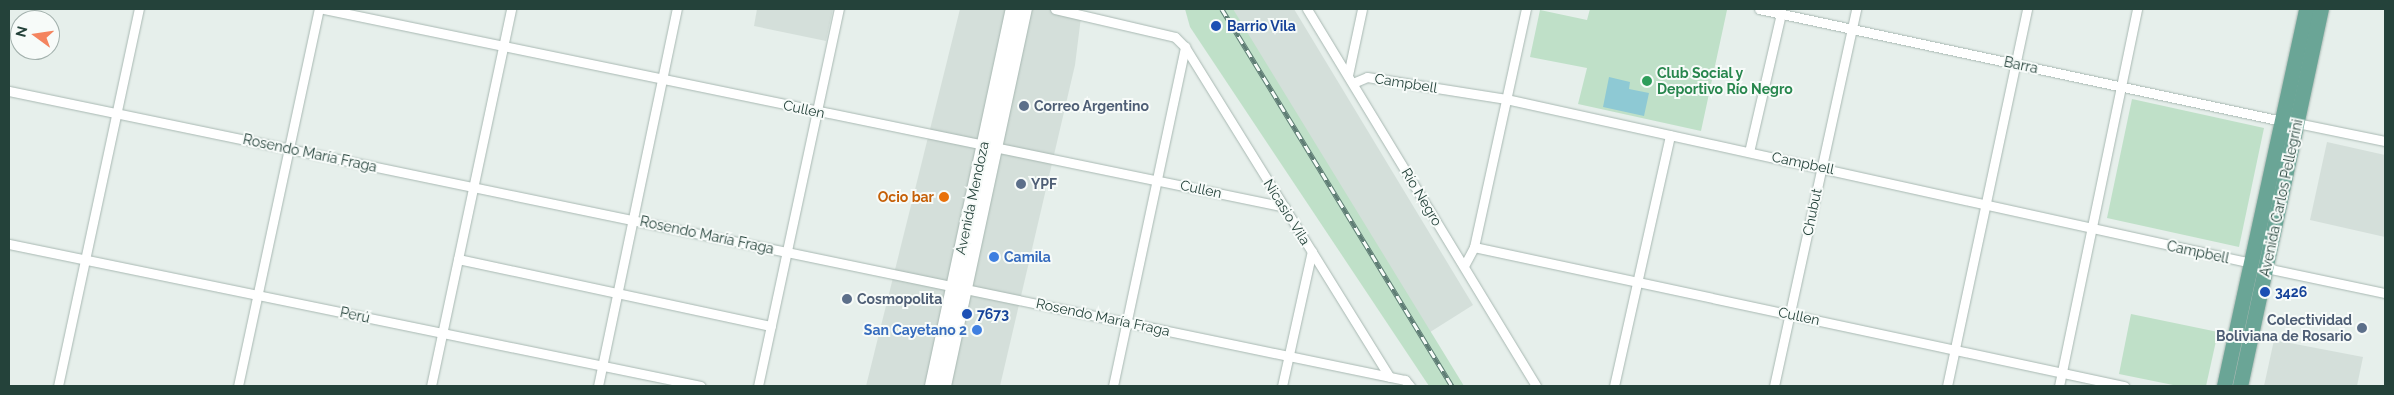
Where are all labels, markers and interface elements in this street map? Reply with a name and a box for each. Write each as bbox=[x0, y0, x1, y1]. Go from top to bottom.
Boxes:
north arrow bbox=[10, 10, 60, 60]
place label: Barrio Vila bbox=[1227, 18, 1296, 34]
marker: Barrio Vila bbox=[1209, 19, 1223, 33]
text: N bbox=[12, 24, 30, 39]
street label: Barra bbox=[2002, 53, 2040, 77]
place label: Club Social y Deportivo Río Negro bbox=[1657, 65, 1793, 98]
street label: Campbell bbox=[1373, 70, 1439, 96]
marker: Club Social y Deportivo Río Negro bbox=[1641, 75, 1653, 87]
street label: Cullen bbox=[782, 96, 826, 122]
place label: Correo Argentino bbox=[1034, 98, 1149, 114]
marker: Correo Argentino bbox=[1018, 100, 1030, 112]
street label: Avenida Carlos Pellegrini bbox=[2256, 118, 2306, 278]
street label: Rosendo María Fraga bbox=[241, 131, 379, 175]
street label: Avenida Mendoza bbox=[952, 140, 992, 256]
street label: Campbell bbox=[1770, 148, 1836, 178]
street label: Río Negro bbox=[1398, 165, 1446, 229]
place label: YPF bbox=[1031, 176, 1057, 192]
street label: Cullen bbox=[1179, 176, 1223, 202]
street label: Nicasio Vila bbox=[1260, 176, 1314, 248]
marker: YPF bbox=[1015, 178, 1027, 190]
street label: Chubut bbox=[1799, 187, 1825, 237]
place label: Ocio bar bbox=[878, 189, 934, 205]
marker: Ocio bar bbox=[938, 191, 950, 203]
street label: Rosendo María Fraga bbox=[638, 213, 776, 257]
street label: Campbell bbox=[2165, 237, 2231, 267]
place label: Camila bbox=[1004, 249, 1051, 265]
marker: Camila bbox=[988, 251, 1000, 263]
place label: 3426 bbox=[2275, 284, 2307, 300]
marker: 3426 bbox=[2259, 286, 2271, 298]
place label: Cosmopolita bbox=[857, 291, 942, 307]
marker: Cosmopolita bbox=[841, 293, 853, 305]
street label: Rosendo María Fraga bbox=[1034, 295, 1172, 339]
street label: Cullen bbox=[1777, 303, 1821, 329]
street label: Perú bbox=[339, 304, 371, 326]
place label: 7673 bbox=[977, 306, 1009, 322]
marker: 7673 bbox=[961, 308, 973, 320]
place label: Colectividad Boliviana de Rosario bbox=[2216, 312, 2352, 344]
place label: San Cayetano 2 bbox=[864, 322, 967, 338]
marker: Colectividad Boliviana de Rosario bbox=[2356, 322, 2368, 334]
marker: San Cayetano 2 bbox=[971, 324, 983, 336]

